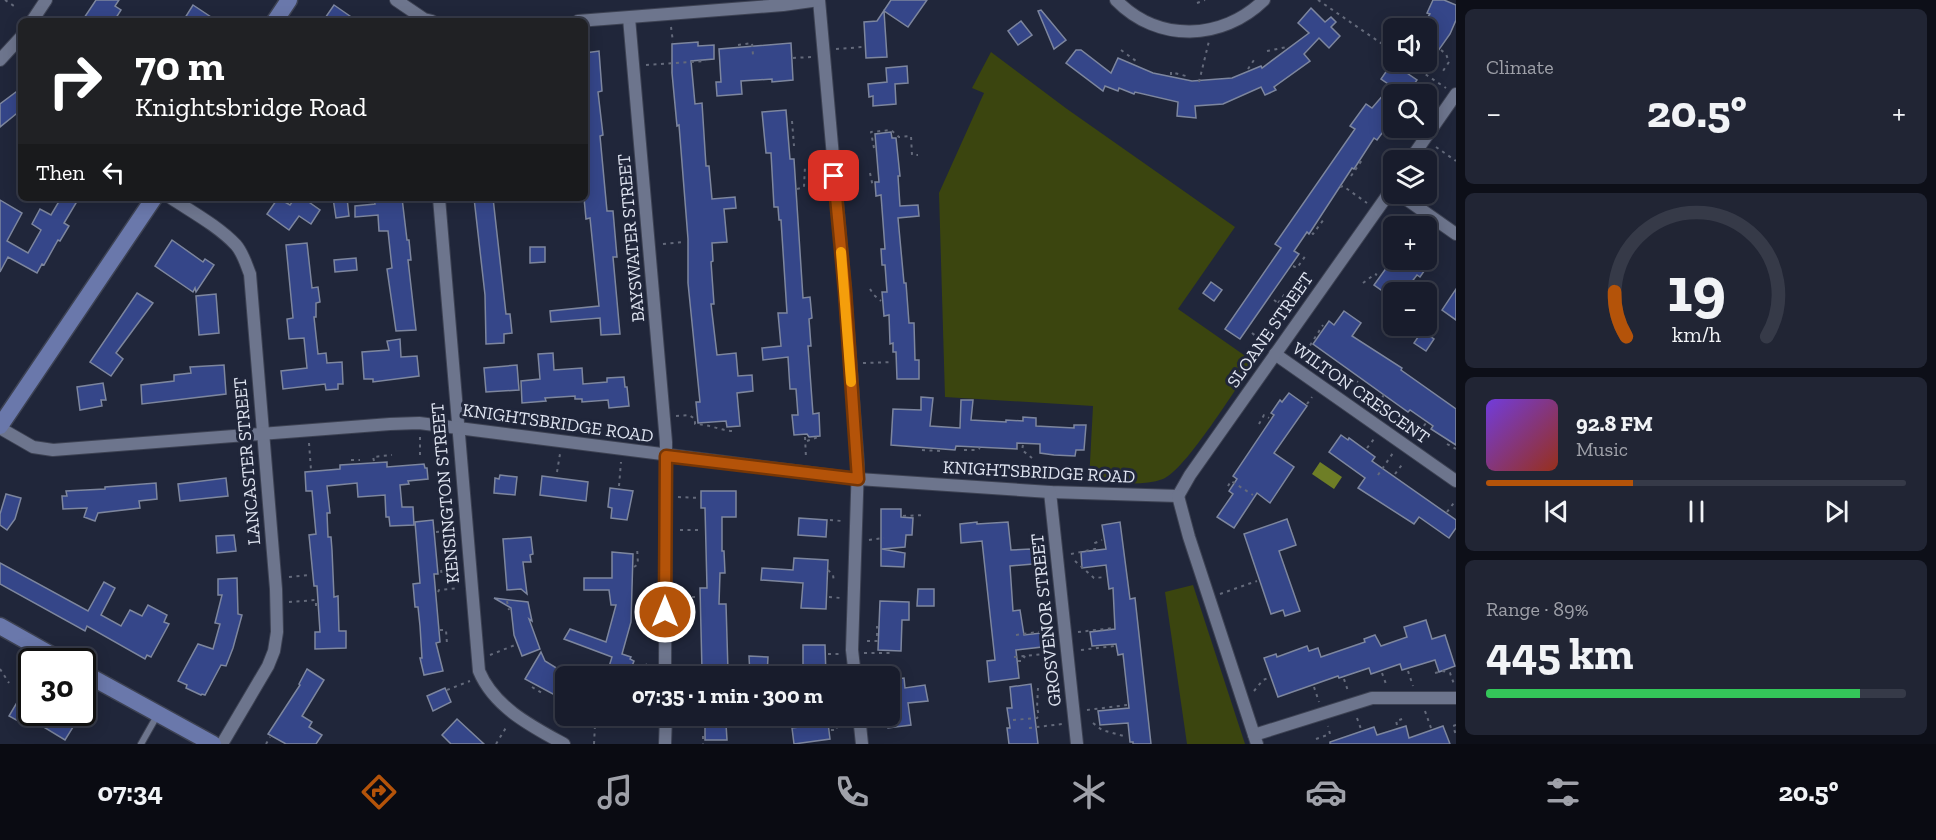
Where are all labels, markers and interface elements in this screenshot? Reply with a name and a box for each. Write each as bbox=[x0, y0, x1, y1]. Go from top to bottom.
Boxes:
map controls bbox=[1383, 18, 1437, 336]
button: sound bbox=[1383, 18, 1437, 72]
text: 70 m bbox=[135, 40, 225, 91]
icon: right bbox=[36, 42, 114, 120]
text: Climate bbox=[1486, 55, 1554, 79]
button: search bbox=[1383, 84, 1437, 138]
text: 20.5° bbox=[1647, 85, 1747, 139]
text: Knightsbridge Road bbox=[135, 91, 367, 123]
text: − bbox=[1486, 93, 1501, 132]
text: + bbox=[1892, 93, 1906, 132]
pin bbox=[808, 150, 859, 201]
button: layers bbox=[1383, 150, 1437, 204]
street label: BAYSWATER STREET bbox=[613, 153, 649, 323]
icon: left bbox=[97, 156, 130, 189]
text: Then bbox=[36, 159, 85, 186]
icon: arrive bbox=[817, 159, 850, 192]
button: + bbox=[1383, 216, 1437, 270]
text: 19 bbox=[1667, 252, 1725, 327]
street label: SLOANE STREET bbox=[1222, 268, 1318, 392]
button: − bbox=[1383, 282, 1437, 336]
text: km/h bbox=[1672, 323, 1720, 348]
street label: WILTON CRESCENT bbox=[1288, 337, 1434, 449]
street label: LANCASTER STREET bbox=[229, 376, 265, 546]
street label: KNIGHTSBRIDGE ROAD bbox=[461, 399, 655, 447]
street label: KENSINGTON STREET bbox=[426, 401, 464, 585]
text: 92.8 FM bbox=[1576, 410, 1653, 437]
text: Music bbox=[1576, 437, 1628, 461]
street label: KNIGHTSBRIDGE ROAD bbox=[942, 456, 1136, 488]
icon: previous bbox=[1540, 495, 1573, 528]
icon: pause bbox=[1680, 495, 1713, 528]
icon: next bbox=[1820, 495, 1853, 528]
street label: GROSVENOR STREET bbox=[1026, 532, 1066, 708]
position arrow bbox=[633, 580, 697, 644]
text: Range · 89% bbox=[1486, 597, 1588, 621]
text: 445 km bbox=[1486, 627, 1634, 681]
speed limit sign: 30 bbox=[18, 648, 96, 726]
text: 07:35 · 1 min · 300 m bbox=[632, 682, 823, 709]
icon: directions bbox=[358, 771, 400, 813]
icon: music bbox=[594, 771, 636, 813]
icon: phone bbox=[831, 771, 873, 813]
icon: climate bbox=[1068, 771, 1110, 813]
icon: car bbox=[1305, 771, 1347, 813]
icon: filters bbox=[1542, 771, 1584, 813]
text: 07:34 bbox=[97, 776, 163, 808]
text: 20.5° bbox=[1778, 776, 1838, 808]

